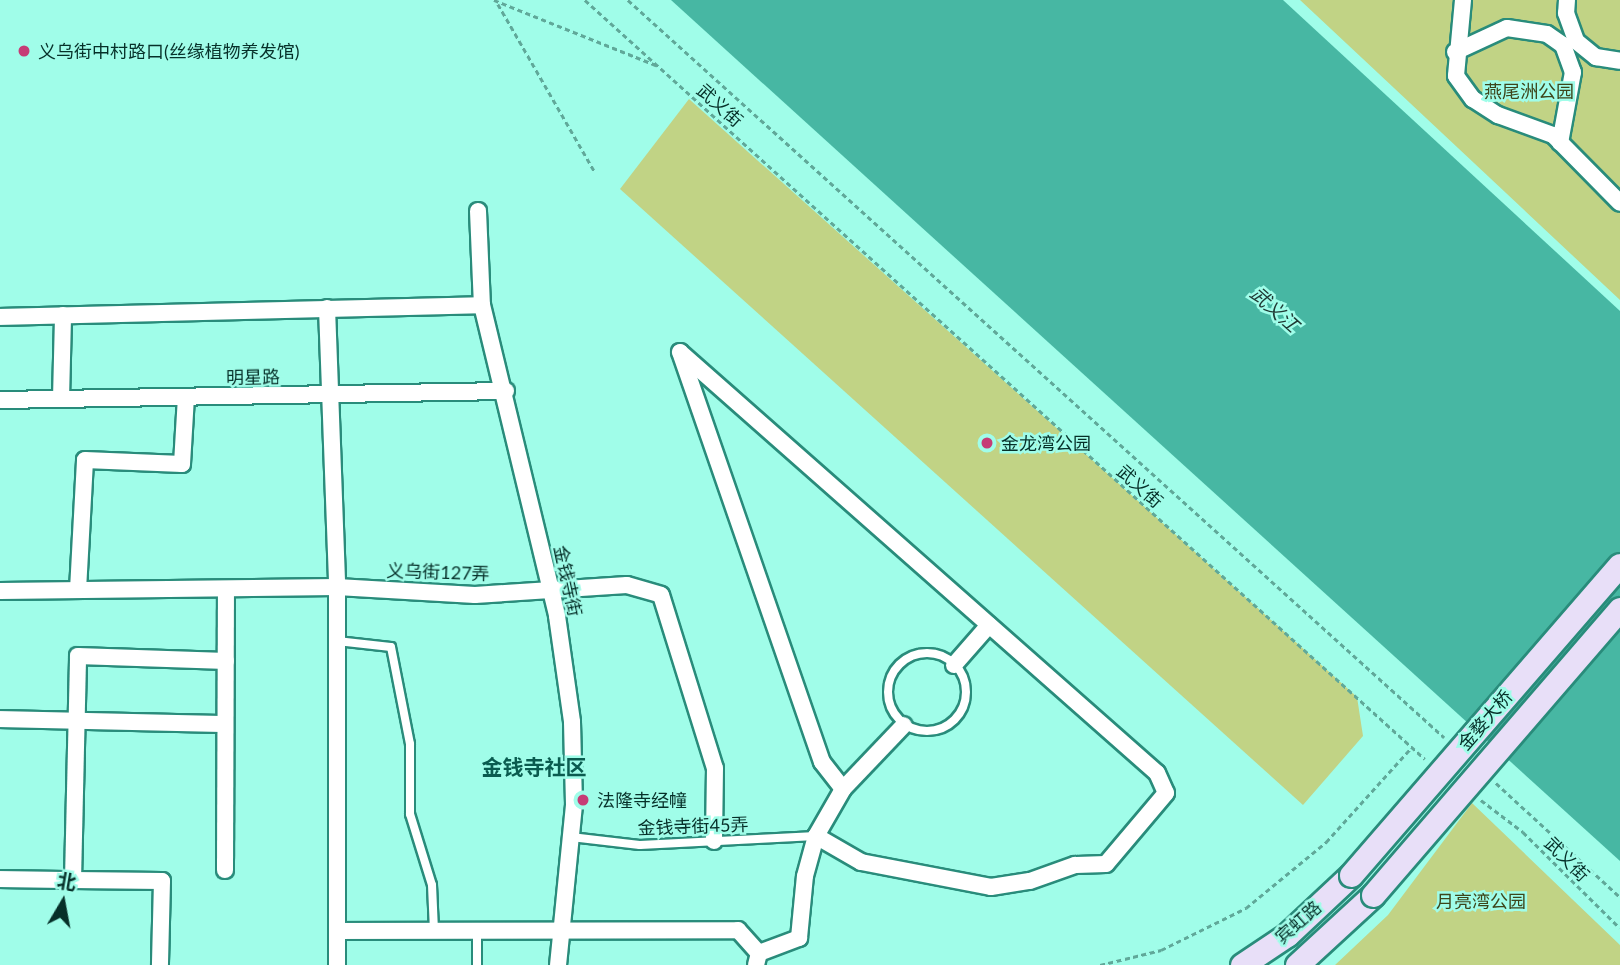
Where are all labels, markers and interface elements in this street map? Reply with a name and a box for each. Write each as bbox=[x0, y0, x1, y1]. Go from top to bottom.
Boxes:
place label: 义乌街中村路口(丝缘植物养发馆) bbox=[38, 40, 300, 62]
marker: 义乌街中村路口(丝缘植物养发馆) bbox=[16, 43, 32, 59]
street label: 武义街 bbox=[693, 79, 747, 131]
park label: 燕尾洲公园 bbox=[1484, 80, 1574, 102]
water label: 武义江 bbox=[1246, 281, 1304, 337]
street label: 明星路 bbox=[226, 366, 280, 388]
place label: 金龙湾公园 bbox=[1001, 432, 1091, 454]
marker: 金龙湾公园 bbox=[979, 435, 995, 451]
street label: 武义街 bbox=[1113, 460, 1167, 512]
street label: 金钱寺街 bbox=[550, 544, 586, 618]
street label: 义乌街127弄 bbox=[386, 559, 490, 585]
street label: 金婺大桥 bbox=[1453, 686, 1517, 754]
district label: 金钱寺社区 bbox=[482, 754, 586, 780]
place label: 法隆寺经幢 bbox=[597, 789, 687, 811]
marker: 法隆寺经幢 bbox=[575, 792, 591, 808]
street label: 金钱寺街45弄 bbox=[637, 813, 749, 839]
street label: 武义街 bbox=[1540, 832, 1594, 886]
north arrow bbox=[28, 867, 98, 937]
text: 北 bbox=[55, 868, 78, 894]
park label: 月亮湾公园 bbox=[1436, 890, 1526, 912]
street label: 宾虹路 bbox=[1271, 896, 1325, 948]

